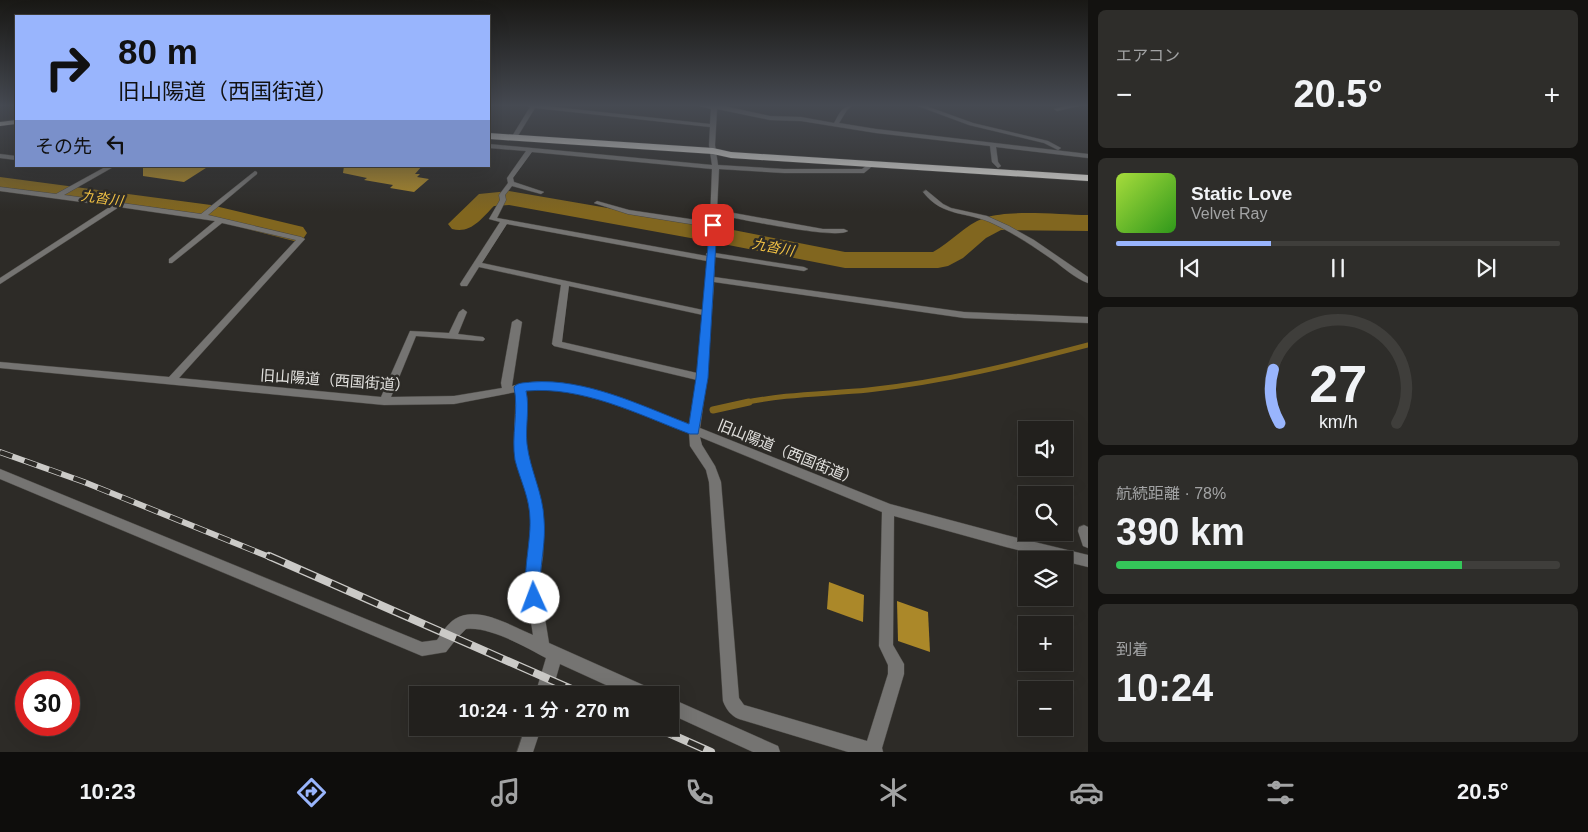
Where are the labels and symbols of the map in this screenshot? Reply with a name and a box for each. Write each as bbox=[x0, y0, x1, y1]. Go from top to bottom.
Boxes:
water label: 九沓川 bbox=[80, 187, 126, 209]
pin bbox=[692, 204, 734, 246]
water label: 九沓川 bbox=[751, 235, 797, 259]
street label: 旧山陽道（西国街道） bbox=[260, 366, 410, 394]
street label: 旧山陽道（西国街道） bbox=[715, 416, 861, 488]
position arrow bbox=[507, 571, 559, 623]
speed limit sign: 30 bbox=[15, 671, 80, 736]

